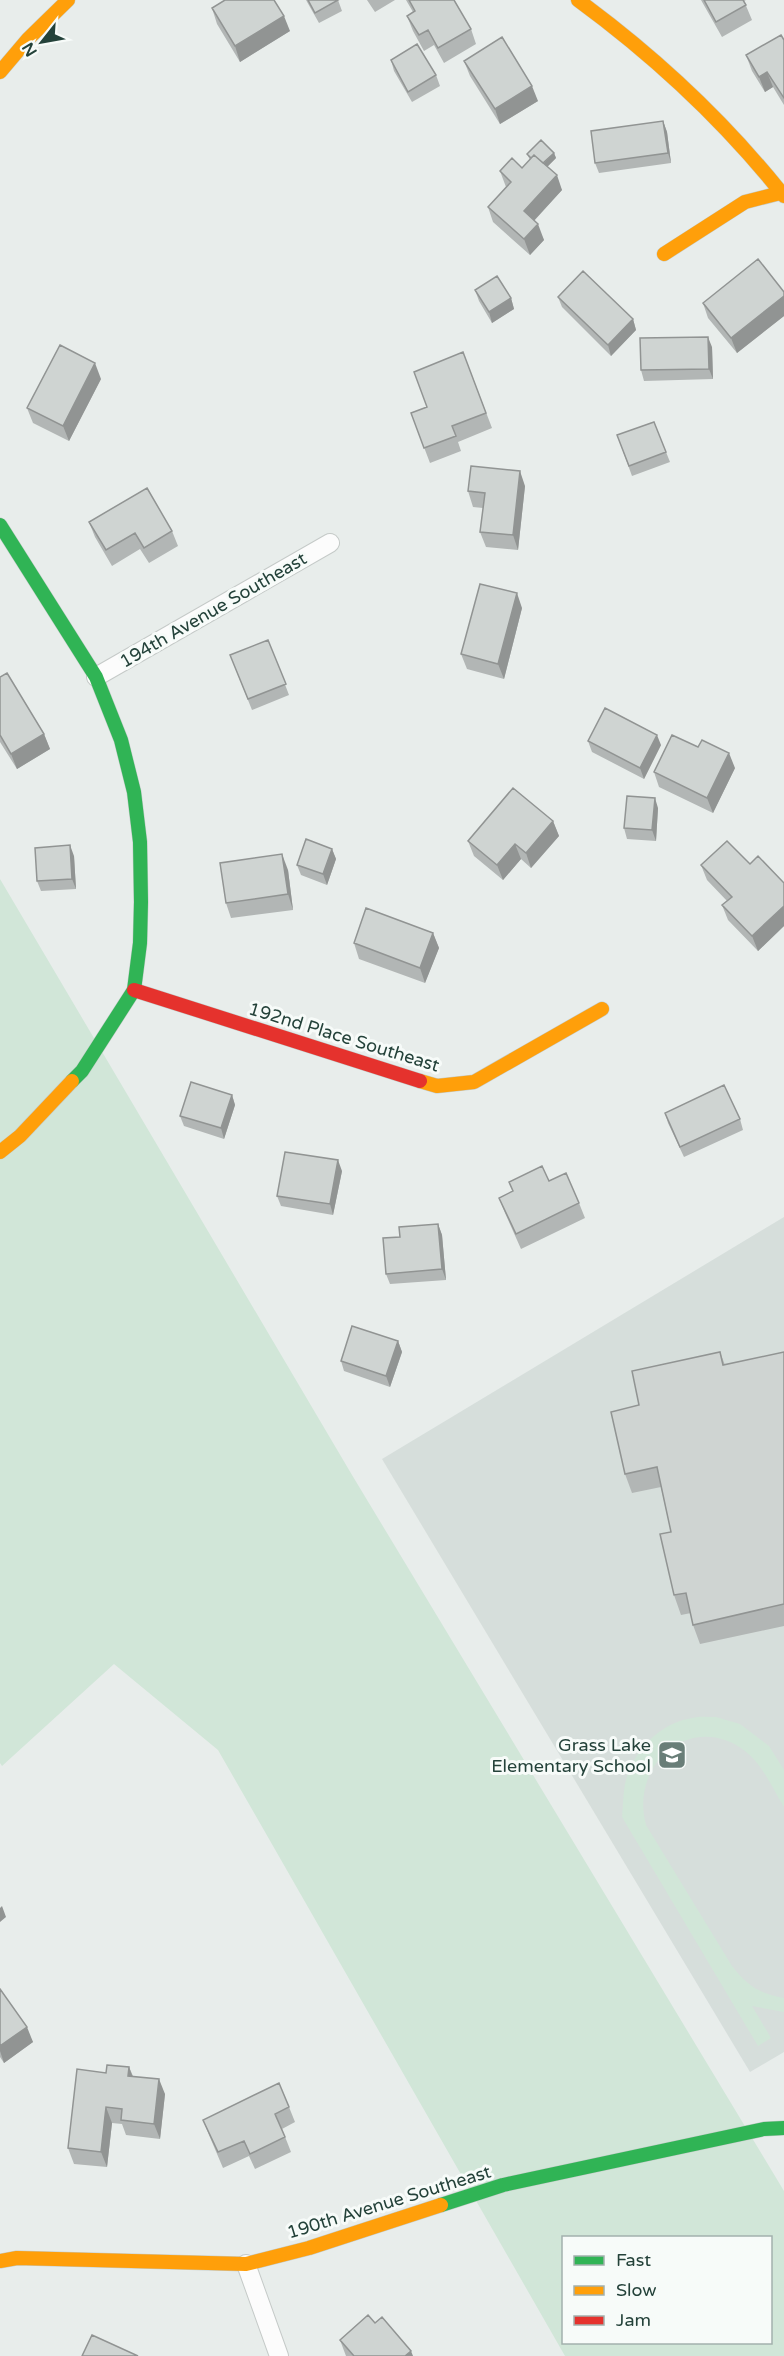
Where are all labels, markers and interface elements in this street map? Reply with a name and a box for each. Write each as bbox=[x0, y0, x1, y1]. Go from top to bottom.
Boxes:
north arrow bbox=[12, 12, 72, 72]
text: N bbox=[18, 39, 42, 60]
street label: 194th Avenue Southeast bbox=[116, 547, 310, 673]
street label: 192nd Place Southeast bbox=[246, 997, 442, 1077]
place label: Grass Lake Elementary School bbox=[491, 1734, 651, 1777]
school or university icon: Grass Lake Elementary School bbox=[656, 1739, 688, 1771]
street label: 190th Avenue Southeast bbox=[284, 2160, 494, 2244]
legend bbox=[562, 2236, 772, 2344]
text: Fast bbox=[616, 2249, 651, 2271]
text: Slow bbox=[616, 2279, 657, 2301]
text: Jam bbox=[616, 2309, 651, 2331]

